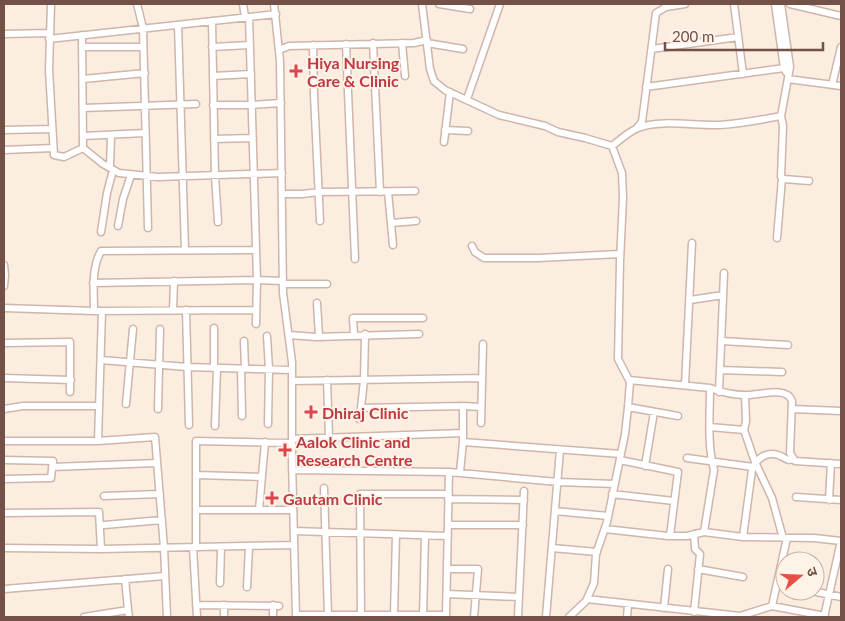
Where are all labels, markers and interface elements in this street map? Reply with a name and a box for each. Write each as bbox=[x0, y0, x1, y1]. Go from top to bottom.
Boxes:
scale bar bbox=[665, 20, 822, 52]
text: 200 m bbox=[672, 27, 714, 45]
place label: Hiya Nursing Care & Clinic bbox=[307, 53, 400, 90]
marker: Hiya Nursing Care & Clinic bbox=[289, 64, 303, 78]
place label: Dhiraj Clinic bbox=[322, 403, 409, 422]
marker: Dhiraj Clinic bbox=[304, 405, 318, 419]
place label: Aalok Clinic and Research Centre bbox=[295, 432, 413, 469]
marker: Aalok Clinic and Research Centre bbox=[278, 443, 292, 457]
place label: Gautam Clinic bbox=[283, 489, 383, 508]
marker: Gautam Clinic bbox=[265, 491, 279, 505]
north arrow bbox=[775, 551, 825, 601]
text: उ bbox=[803, 565, 822, 579]

